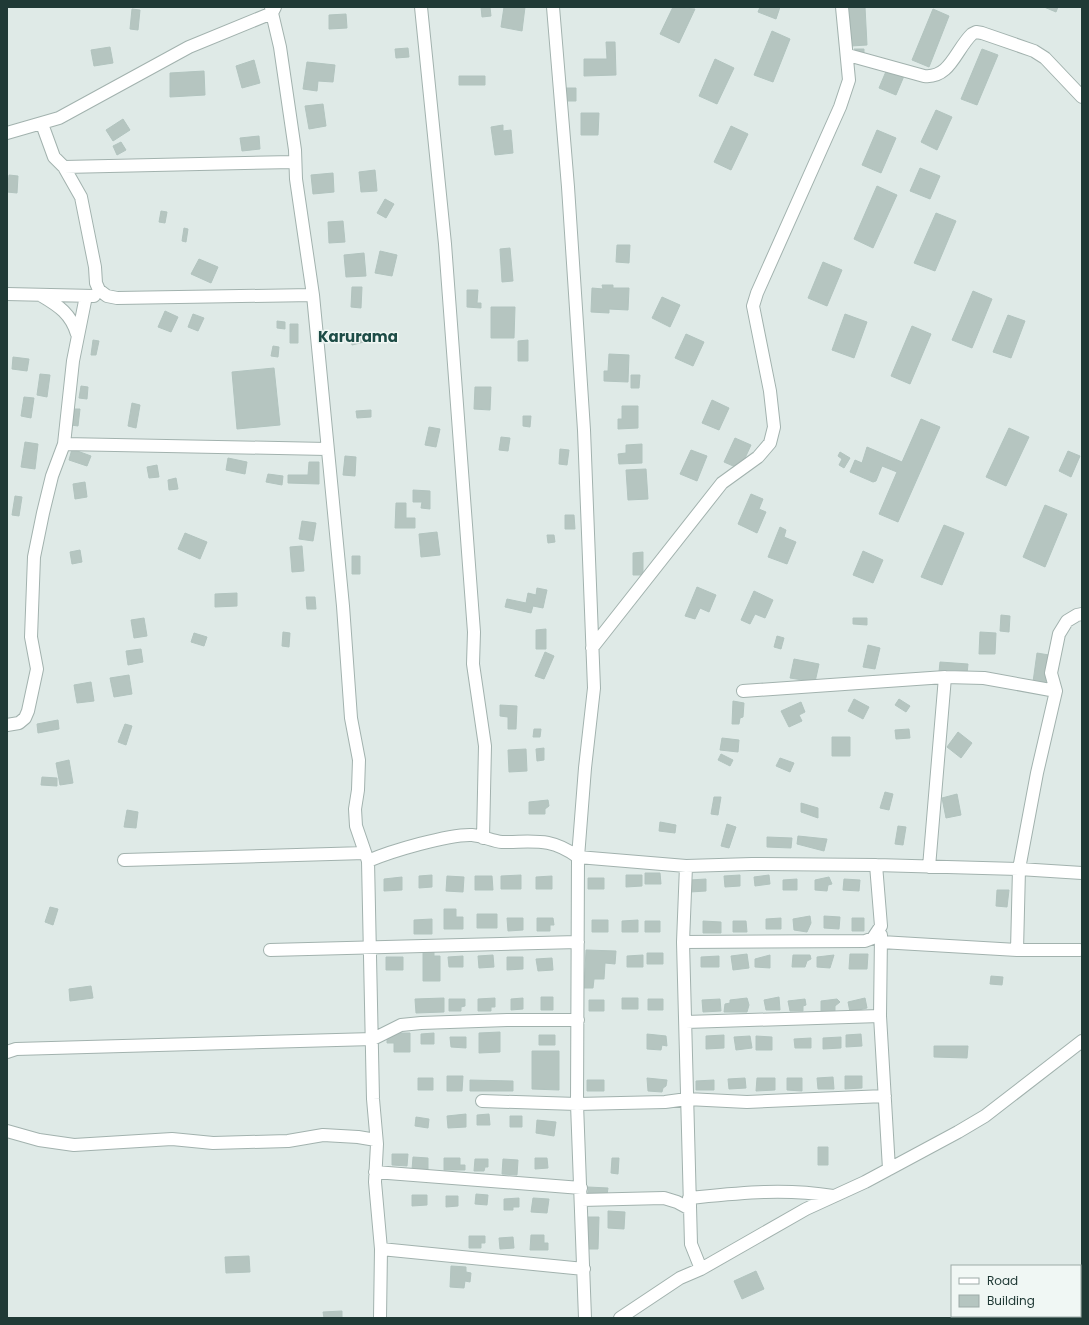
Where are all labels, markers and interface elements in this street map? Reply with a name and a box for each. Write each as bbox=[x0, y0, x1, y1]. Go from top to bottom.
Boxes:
district label: Karurama bbox=[318, 326, 398, 347]
legend bbox=[951, 1265, 1081, 1317]
text: Road bbox=[987, 1272, 1018, 1289]
text: Building bbox=[987, 1292, 1035, 1309]

